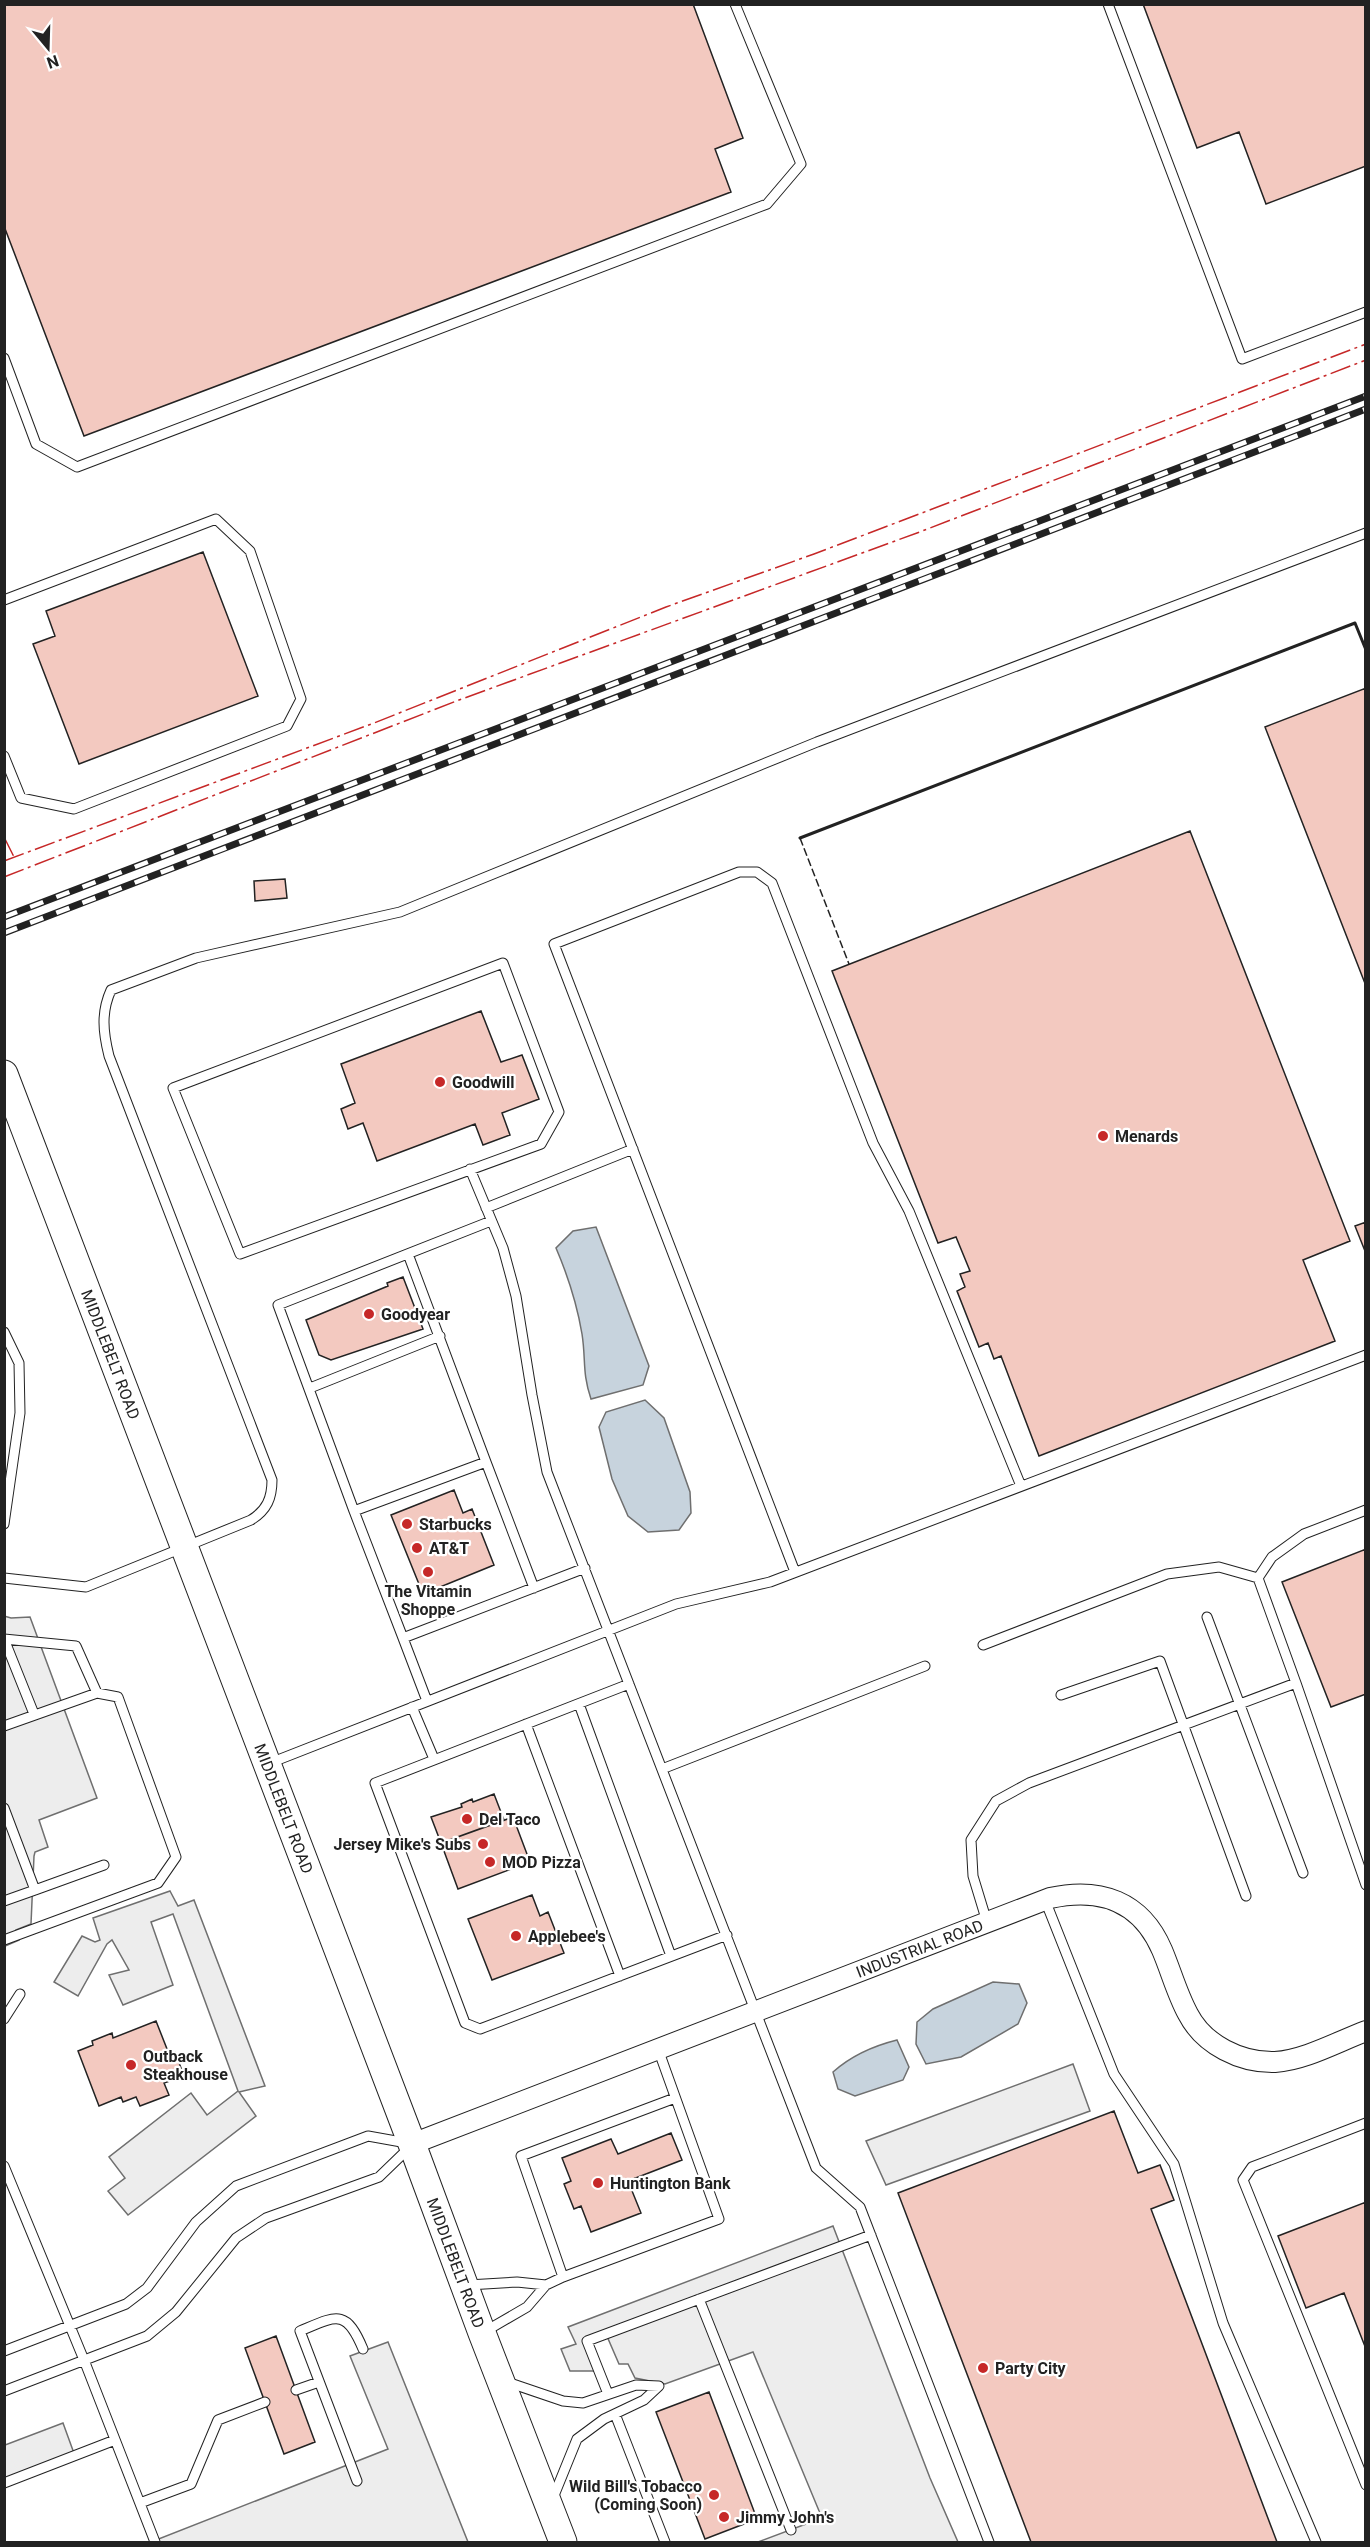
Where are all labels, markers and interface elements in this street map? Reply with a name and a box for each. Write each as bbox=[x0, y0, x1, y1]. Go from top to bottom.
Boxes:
north arrow bbox=[18, 18, 78, 78]
text: N bbox=[44, 51, 61, 73]
place label: Goodwill bbox=[452, 1073, 514, 1092]
marker: Goodwill bbox=[433, 1075, 447, 1089]
place label: Menards bbox=[1115, 1127, 1178, 1146]
marker: Menards bbox=[1096, 1129, 1110, 1143]
street label: MIDDLEBELT ROAD bbox=[77, 1287, 144, 1422]
place label: Goodyear bbox=[381, 1305, 450, 1324]
marker: Goodyear bbox=[362, 1307, 376, 1321]
place label: Starbucks bbox=[419, 1515, 492, 1534]
marker: Starbucks bbox=[400, 1517, 414, 1531]
place label: AT&T bbox=[429, 1539, 469, 1558]
marker: AT&T bbox=[410, 1541, 424, 1555]
marker: The Vitamin Shoppe bbox=[421, 1565, 435, 1579]
place label: The Vitamin Shoppe bbox=[384, 1582, 472, 1619]
street label: MIDDLEBELT ROAD bbox=[250, 1741, 317, 1876]
place label: Del Taco bbox=[479, 1810, 541, 1829]
marker: Del Taco bbox=[460, 1812, 474, 1826]
place label: Jersey Mike's Subs bbox=[333, 1835, 471, 1854]
marker: Jersey Mike's Subs bbox=[476, 1837, 490, 1851]
place label: MOD Pizza bbox=[502, 1853, 581, 1872]
marker: MOD Pizza bbox=[483, 1855, 497, 1869]
street label: INDUSTRIAL ROAD bbox=[853, 1916, 986, 1982]
place label: Applebee's bbox=[528, 1927, 606, 1946]
marker: Applebee's bbox=[509, 1929, 523, 1943]
place label: Outback Steakhouse bbox=[143, 2047, 228, 2084]
marker: Outback Steakhouse bbox=[124, 2058, 138, 2072]
place label: Huntington Bank bbox=[610, 2174, 731, 2193]
marker: Huntington Bank bbox=[591, 2176, 605, 2190]
street label: MIDDLEBELT ROAD bbox=[423, 2195, 488, 2331]
place label: Party City bbox=[995, 2359, 1067, 2378]
marker: Party City bbox=[976, 2361, 990, 2375]
place label: Wild Bill's Tobacco (Coming Soon) bbox=[569, 2477, 702, 2514]
marker: Wild Bill's Tobacco (Coming Soon) bbox=[707, 2488, 721, 2502]
place label: Jimmy John's bbox=[736, 2508, 834, 2527]
marker: Jimmy John's bbox=[717, 2510, 731, 2524]

